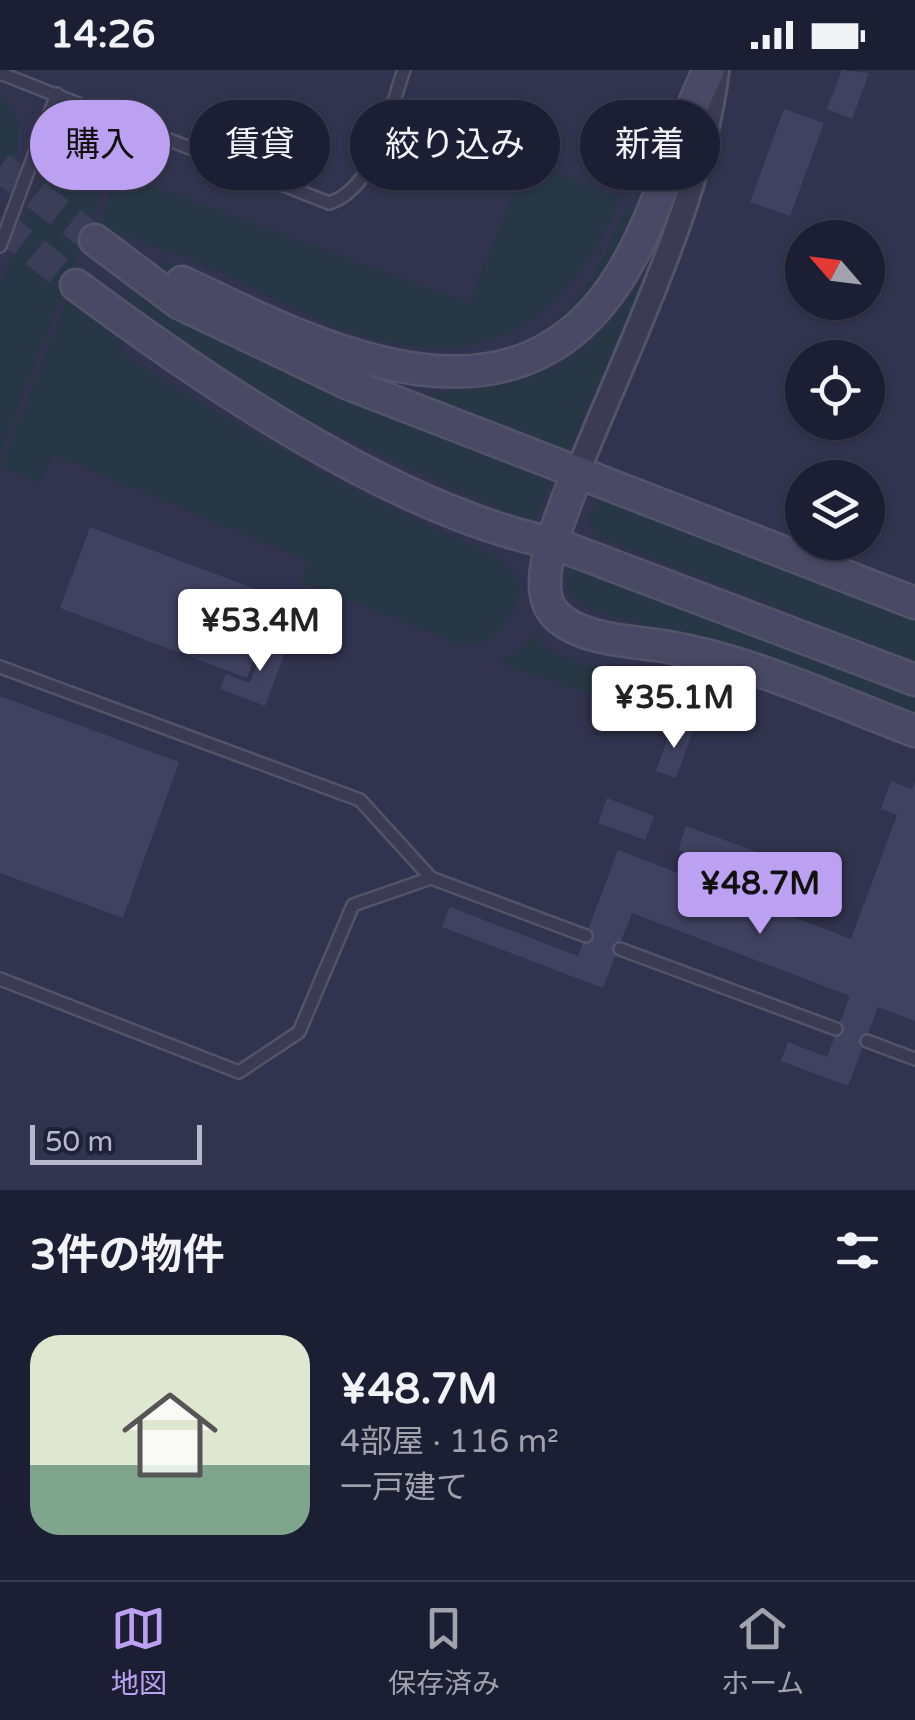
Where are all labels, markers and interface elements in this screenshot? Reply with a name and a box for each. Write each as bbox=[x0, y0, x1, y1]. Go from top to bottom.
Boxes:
text: 14:26 bbox=[50, 12, 155, 58]
chip: 購入 bbox=[30, 100, 170, 190]
chip: 賃貸 bbox=[190, 100, 330, 190]
chip: 絞り込み bbox=[350, 100, 560, 190]
chip: 新着 bbox=[580, 100, 720, 190]
north arrow bbox=[785, 220, 885, 320]
map controls bbox=[785, 220, 885, 560]
button: locate bbox=[785, 340, 885, 440]
button: layers bbox=[785, 460, 885, 560]
pin: ¥53.4M bbox=[179, 589, 341, 674]
text: ¥53.4M bbox=[200, 602, 320, 640]
pin: ¥35.1M bbox=[593, 666, 755, 751]
text: ¥35.1M bbox=[614, 679, 734, 717]
pin: ¥48.7M bbox=[679, 852, 841, 937]
text: ¥48.7M bbox=[700, 865, 820, 903]
scale bar bbox=[30, 1120, 202, 1164]
text: 50 m bbox=[45, 1125, 113, 1159]
icon: filters bbox=[830, 1223, 885, 1278]
text: 3件の物件 bbox=[30, 1230, 224, 1281]
text: ¥48.7M bbox=[340, 1364, 498, 1415]
icon: home bbox=[110, 1375, 230, 1495]
text: 4部屋 · 116 m² bbox=[340, 1423, 559, 1461]
text: 一戸建て bbox=[340, 1469, 468, 1507]
tab: 地図 bbox=[111, 1601, 167, 1701]
tab: 保存済み bbox=[388, 1601, 500, 1701]
tab: ホーム bbox=[721, 1601, 804, 1701]

